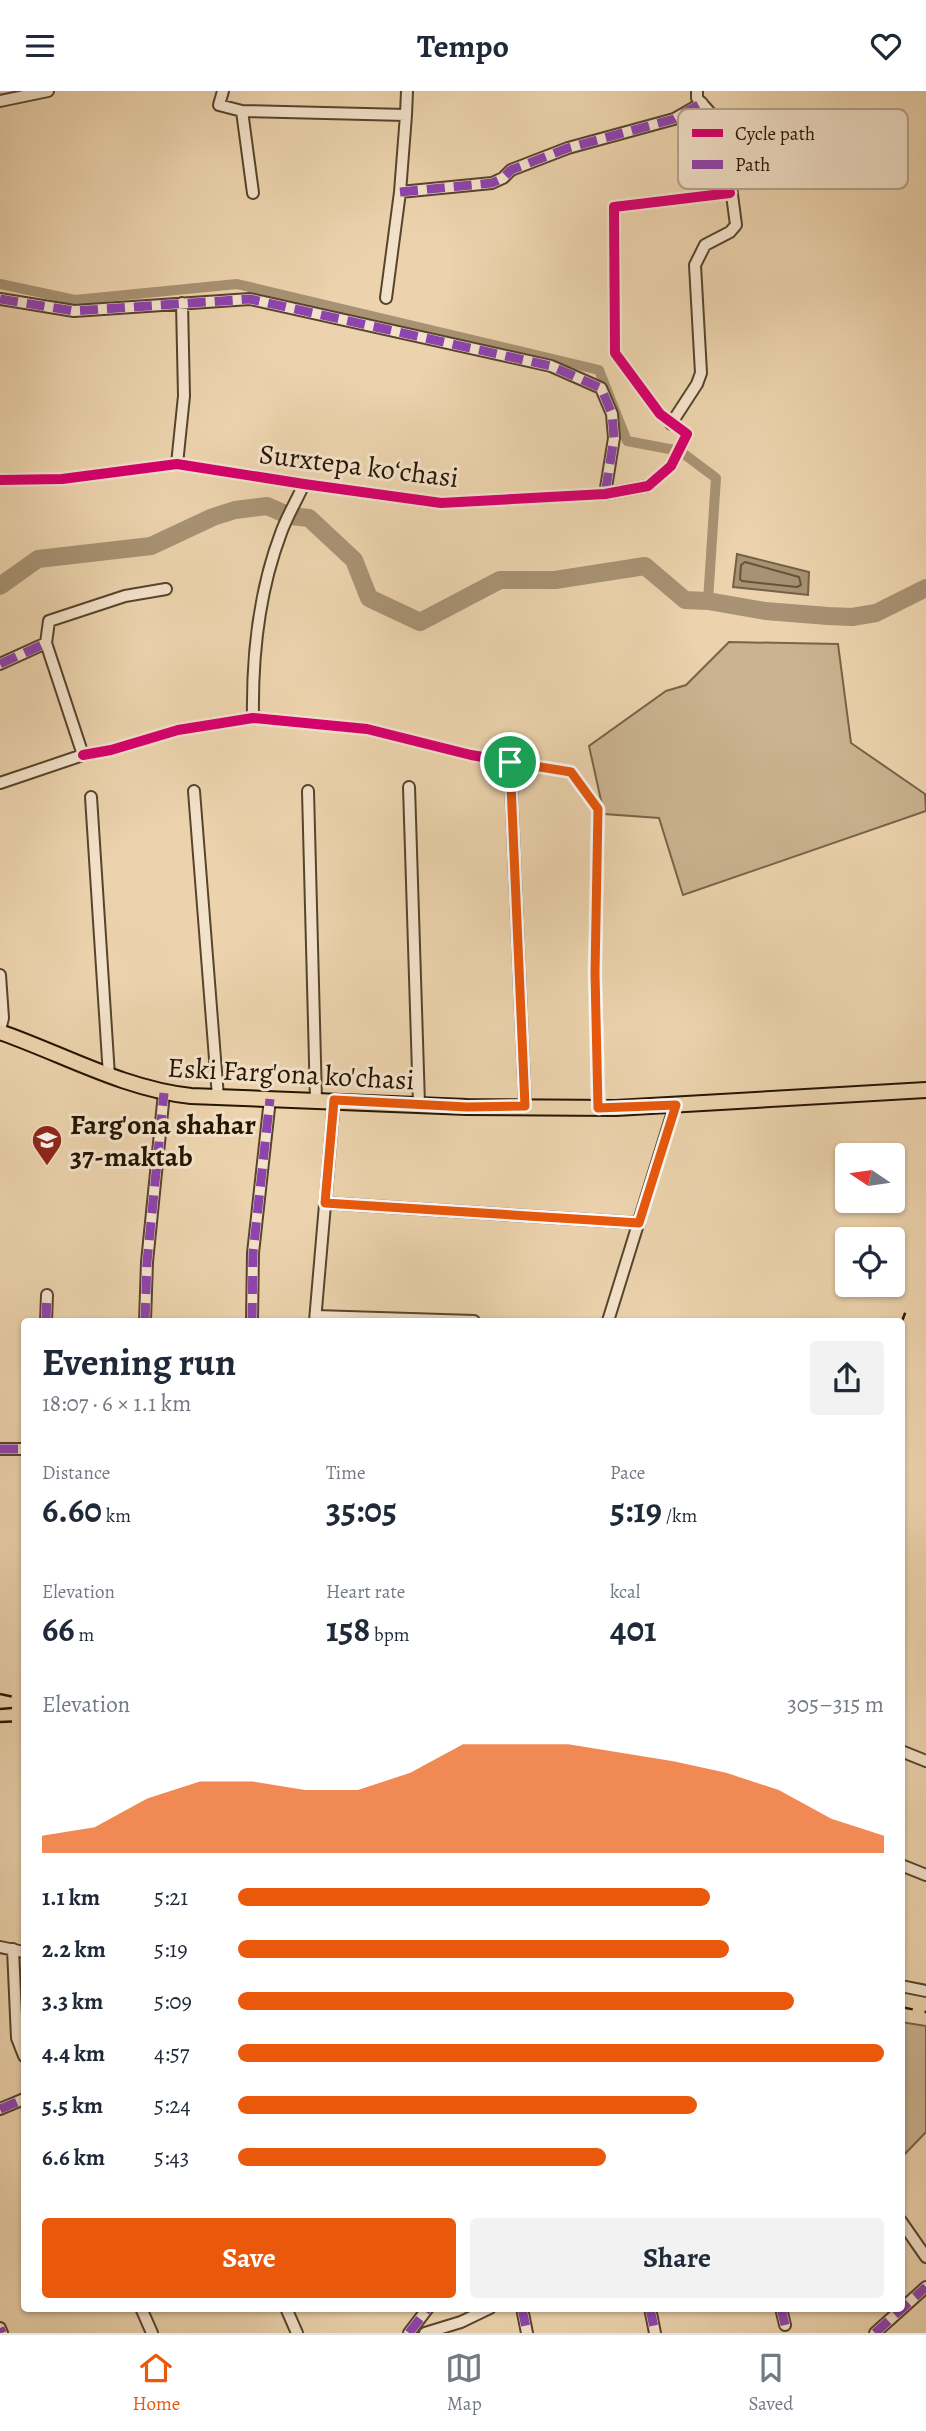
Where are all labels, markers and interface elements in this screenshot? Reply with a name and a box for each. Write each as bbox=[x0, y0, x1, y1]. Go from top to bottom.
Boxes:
text: Tempo bbox=[417, 24, 509, 68]
icon: menu bbox=[21, 27, 59, 65]
icon: heart bbox=[867, 27, 905, 65]
legend bbox=[678, 109, 908, 189]
text: Cycle path bbox=[735, 121, 815, 147]
text: Path bbox=[735, 152, 770, 178]
street label: Surxtepa koʻchasi bbox=[257, 435, 461, 497]
pin bbox=[480, 732, 540, 792]
icon: arrive bbox=[491, 743, 529, 781]
street label: Eski Farg'ona ko'chasi bbox=[167, 1049, 415, 1099]
place label: Farg'ona shahar 37-maktab bbox=[70, 1106, 257, 1176]
school or university icon: Farg'ona shahar 37-maktab bbox=[30, 1123, 64, 1167]
north arrow bbox=[835, 1143, 905, 1213]
map controls bbox=[835, 1143, 905, 1297]
button: locate bbox=[835, 1227, 905, 1297]
text: Evening run bbox=[42, 1336, 236, 1388]
button: share bbox=[810, 1341, 884, 1415]
text: 18:07 · 6 × 1.1 km bbox=[42, 1388, 191, 1419]
text: Distance bbox=[42, 1460, 110, 1486]
text: Time bbox=[326, 1460, 365, 1486]
text: Pace bbox=[610, 1460, 645, 1486]
text: 6.60 bbox=[42, 1486, 102, 1534]
text: 35:05 bbox=[326, 1486, 397, 1534]
text: 5:19 bbox=[610, 1486, 662, 1534]
text: km bbox=[102, 1503, 131, 1529]
text: /km bbox=[662, 1503, 697, 1529]
text: Elevation bbox=[42, 1579, 115, 1605]
text: Heart rate bbox=[326, 1579, 405, 1605]
text: kcal bbox=[610, 1579, 640, 1605]
text: 66 bbox=[42, 1605, 75, 1653]
text: 158 bbox=[326, 1605, 370, 1653]
text: 401 bbox=[610, 1605, 657, 1653]
text: m bbox=[75, 1622, 94, 1648]
text: bpm bbox=[370, 1622, 410, 1648]
text: Elevation bbox=[42, 1689, 130, 1720]
text: 305–315 m bbox=[787, 1689, 884, 1720]
text: 1.1 km bbox=[42, 1882, 100, 1913]
text: 5:21 bbox=[154, 1882, 188, 1913]
text: 2.2 km bbox=[42, 1934, 106, 1965]
text: 5:19 bbox=[154, 1934, 188, 1965]
text: 3.3 km bbox=[42, 1986, 103, 2017]
text: 5:09 bbox=[154, 1986, 192, 2017]
text: 4.4 km bbox=[42, 2038, 105, 2069]
text: 4:57 bbox=[154, 2038, 189, 2069]
text: 5.5 km bbox=[42, 2090, 103, 2121]
text: 5:24 bbox=[154, 2090, 191, 2121]
text: 6.6 km bbox=[42, 2142, 105, 2173]
text: 5:43 bbox=[154, 2142, 189, 2173]
button: Save bbox=[42, 2218, 456, 2298]
button: Share bbox=[470, 2218, 884, 2298]
tab: Home bbox=[133, 2349, 180, 2417]
tab: Map bbox=[445, 2349, 483, 2417]
tab: Saved bbox=[748, 2349, 793, 2417]

